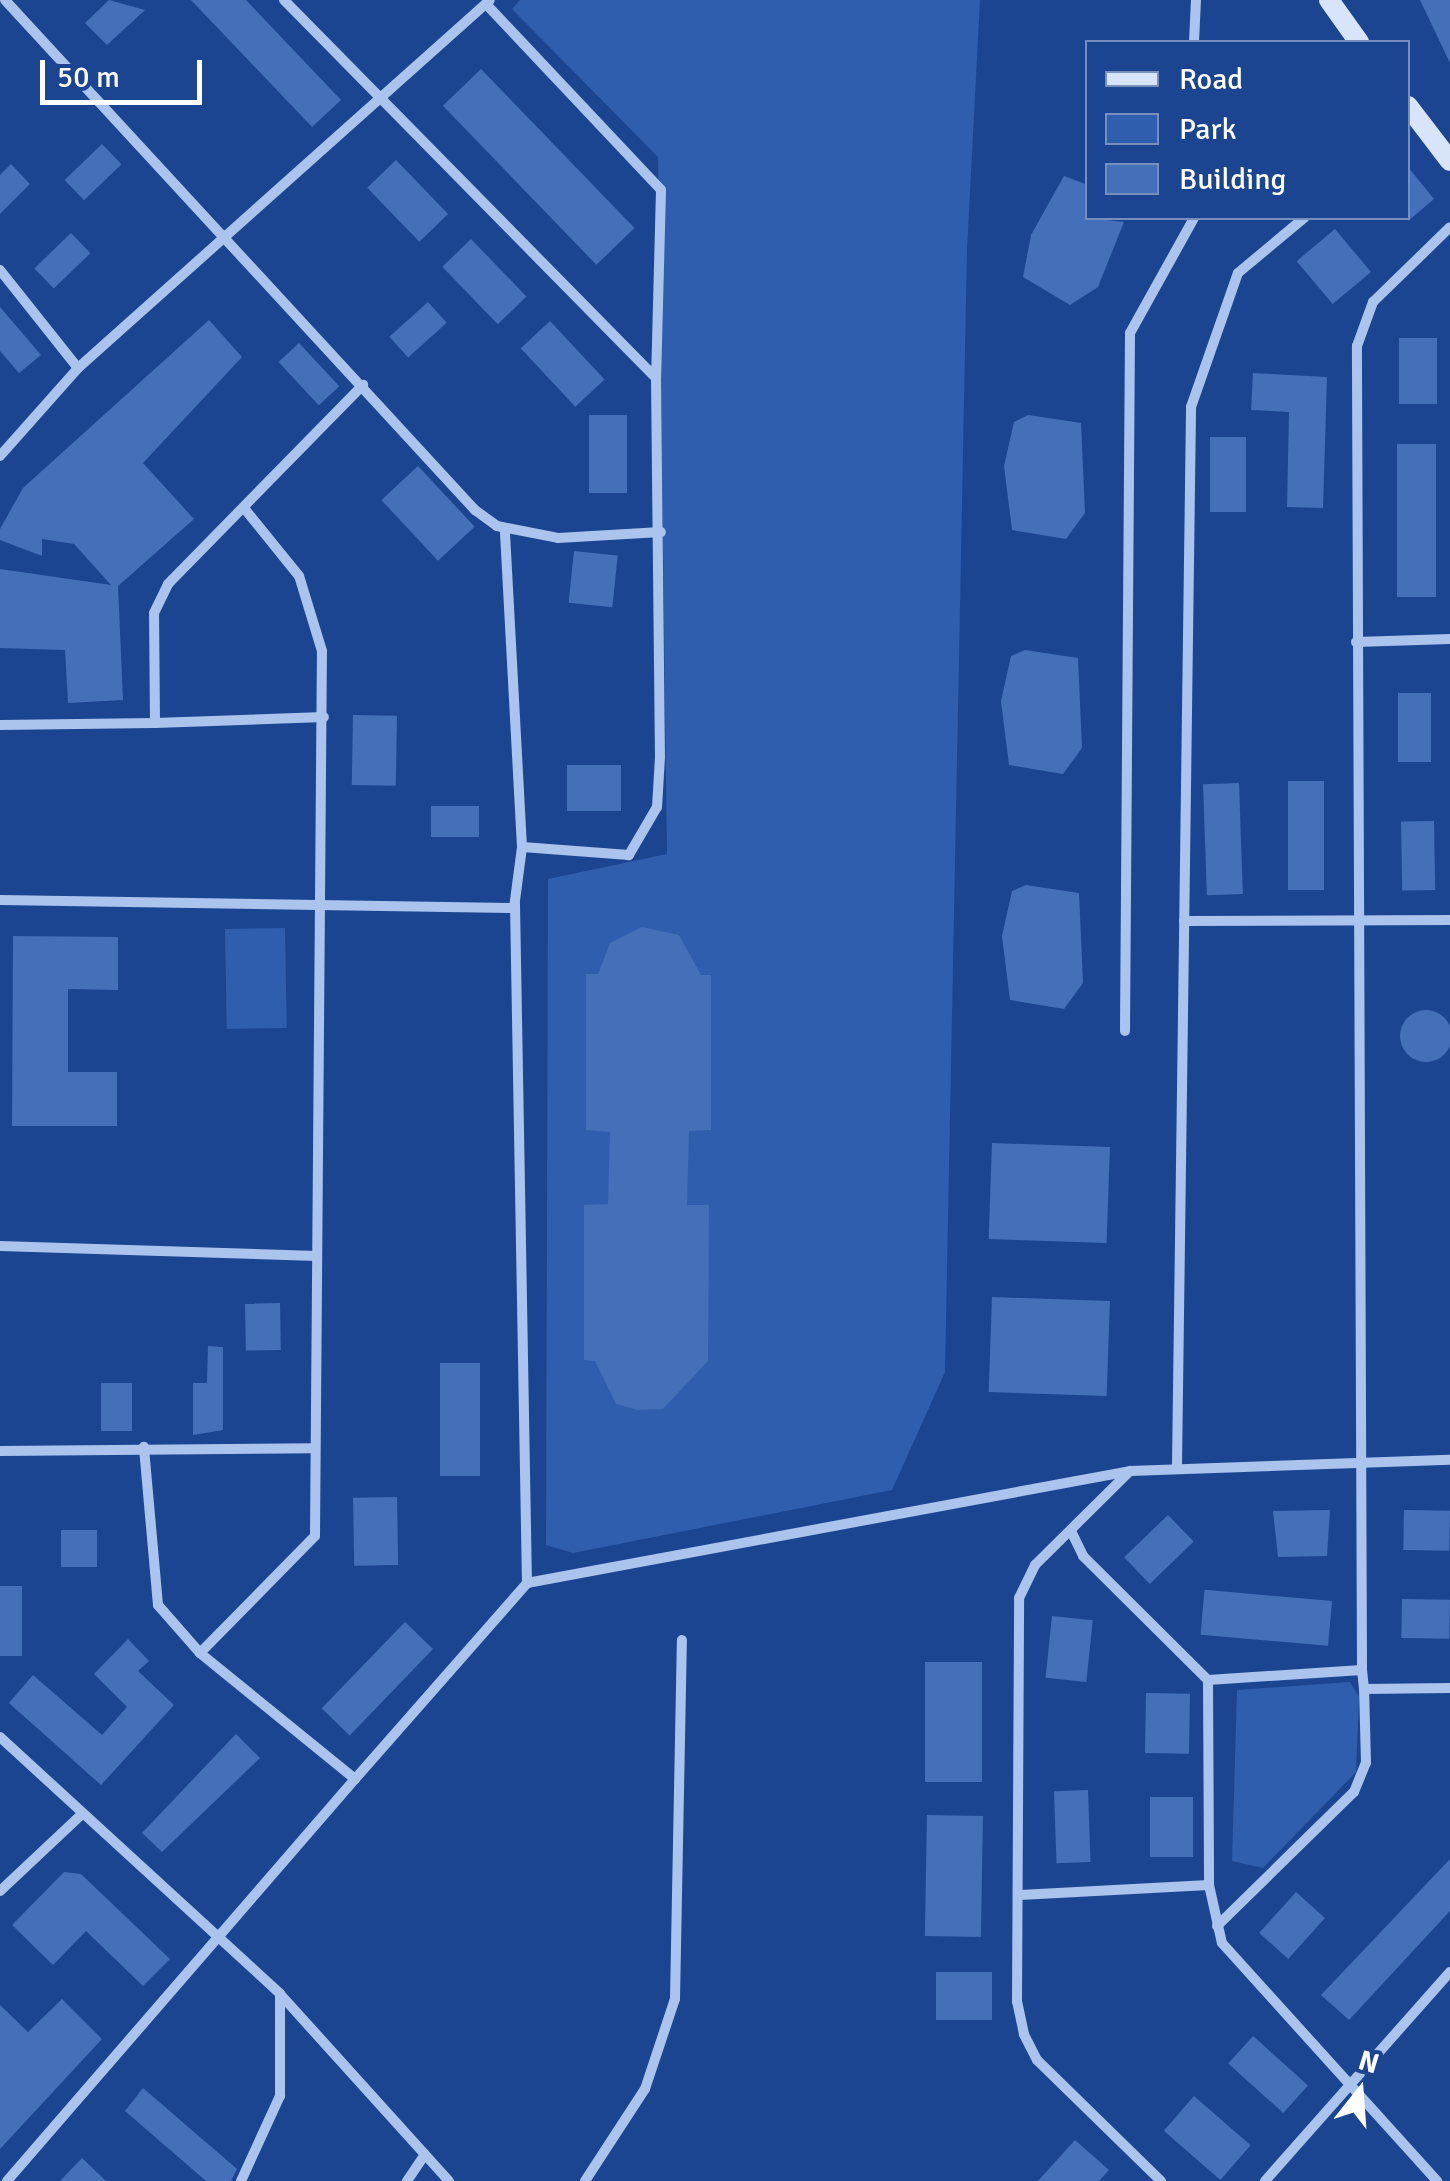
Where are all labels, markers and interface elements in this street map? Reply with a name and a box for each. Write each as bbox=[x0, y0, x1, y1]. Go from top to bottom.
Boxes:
scale bar bbox=[45, 40, 208, 102]
legend bbox=[1085, 40, 1410, 220]
text: 50 m bbox=[57, 59, 120, 96]
text: Road bbox=[1179, 61, 1243, 98]
text: Park bbox=[1179, 111, 1237, 148]
text: Building bbox=[1179, 161, 1286, 198]
north arrow bbox=[1310, 2041, 1410, 2141]
text: N bbox=[1354, 2043, 1383, 2081]

